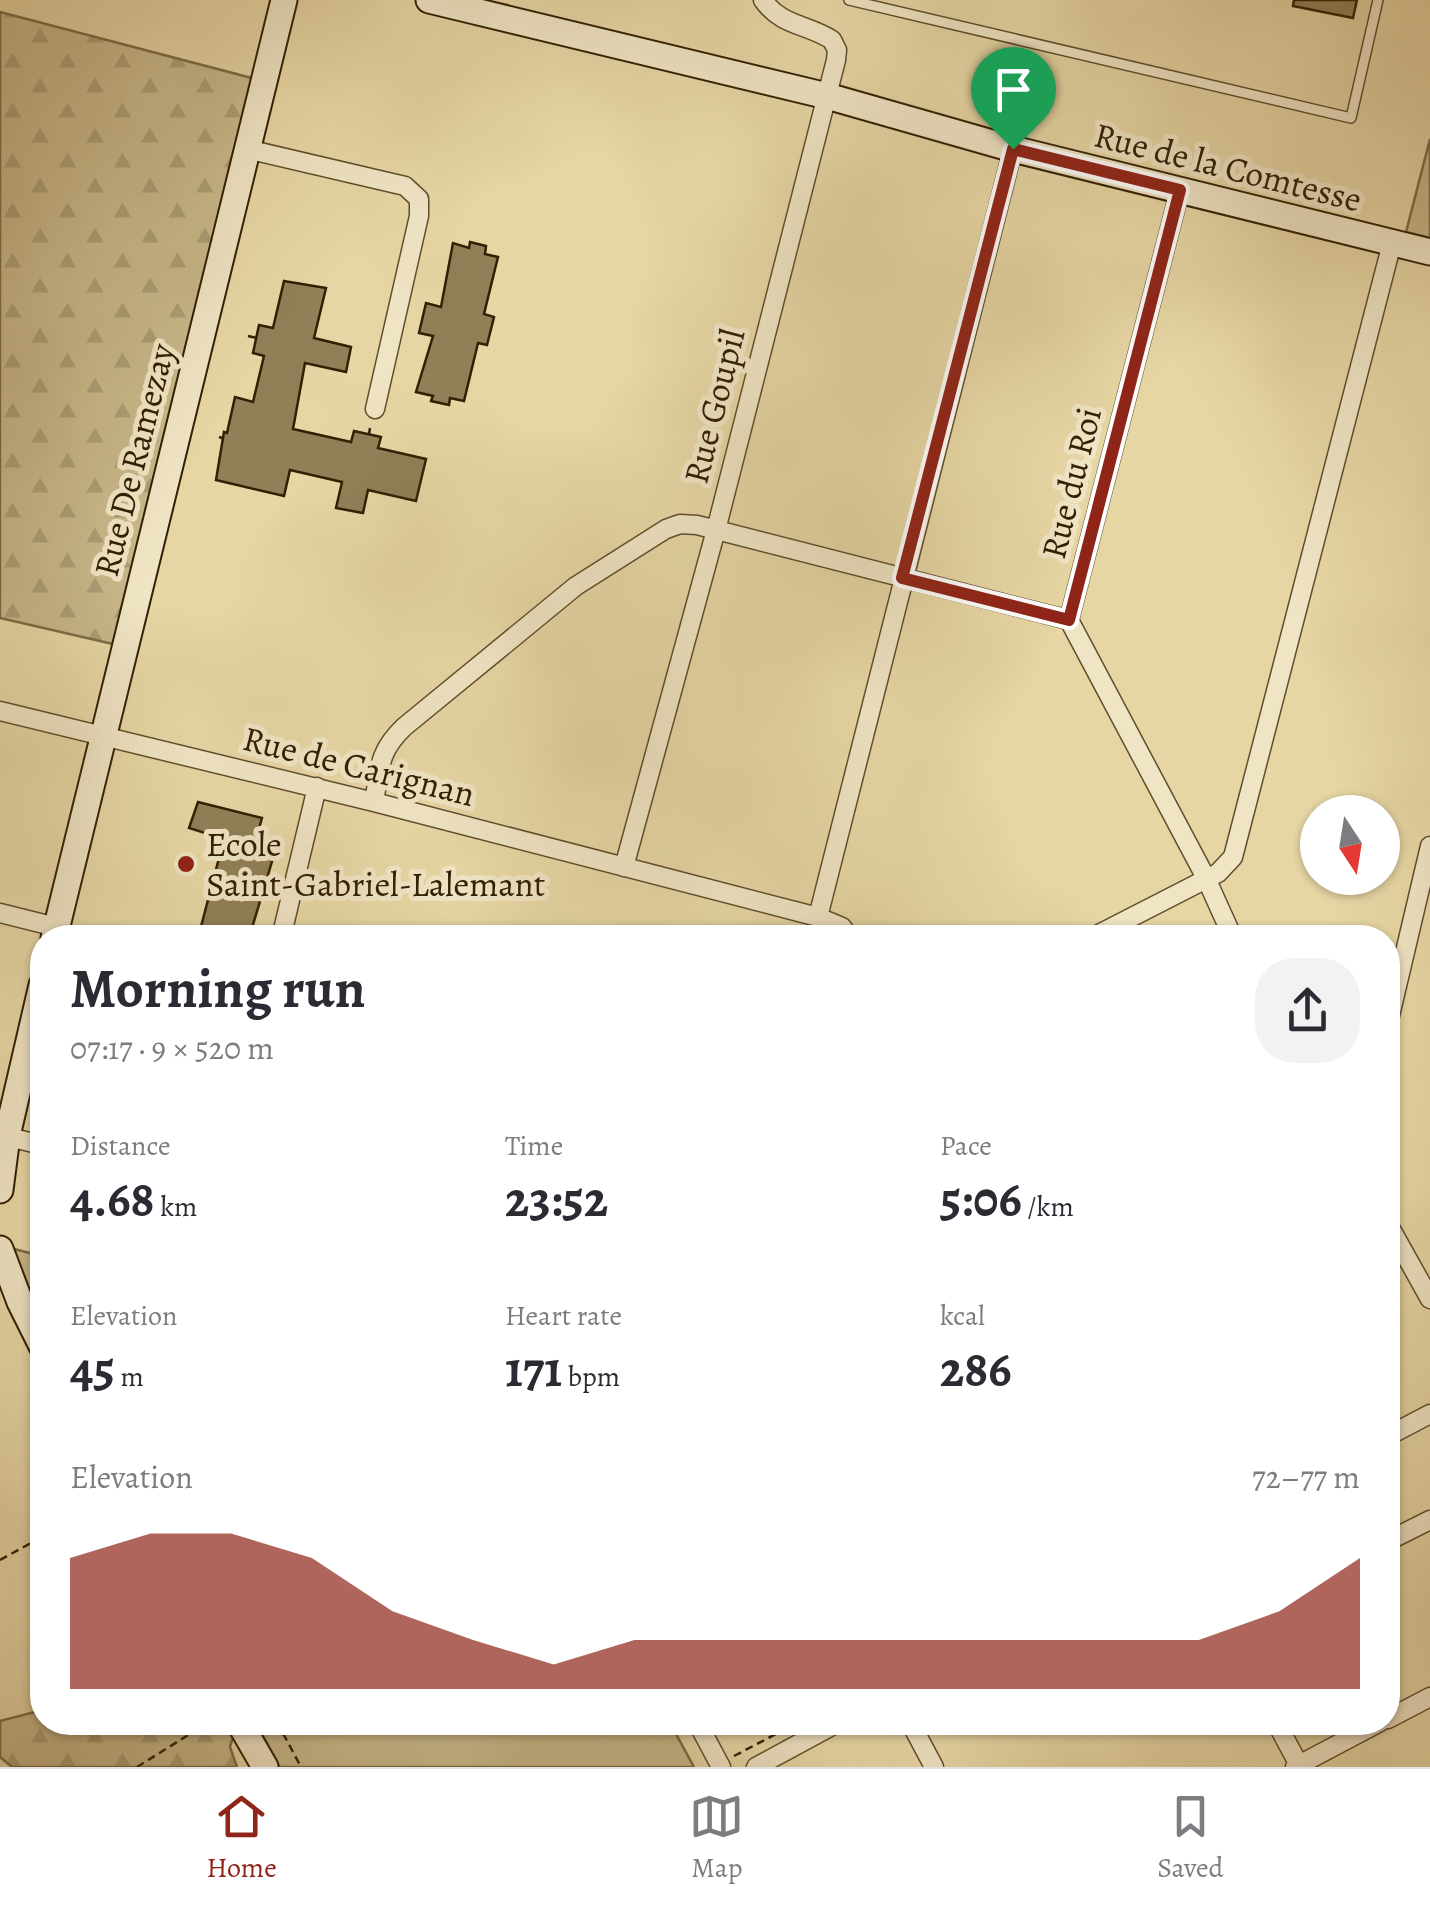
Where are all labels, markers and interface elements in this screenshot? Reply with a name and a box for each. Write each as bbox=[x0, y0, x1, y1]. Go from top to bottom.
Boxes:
pin bbox=[971, 47, 1056, 150]
icon: arrive bbox=[986, 62, 1041, 117]
street label: Rue de la Comtesse bbox=[1089, 111, 1367, 223]
street label: Rue Goupil bbox=[672, 324, 756, 488]
street label: Rue De Ramezay bbox=[82, 338, 186, 581]
street label: Rue du Roi bbox=[1029, 402, 1113, 564]
street label: Rue de Carignan bbox=[238, 714, 480, 818]
north arrow bbox=[1300, 795, 1400, 895]
map controls bbox=[1300, 795, 1400, 895]
place label: Ecole Saint-Gabriel-Lalemant bbox=[206, 820, 545, 908]
marker: Ecole Saint-Gabriel-Lalemant bbox=[175, 853, 197, 875]
text: Morning run bbox=[70, 951, 365, 1026]
button: share bbox=[1255, 958, 1360, 1063]
text: 07:17 · 9 × 520 m bbox=[70, 1026, 274, 1070]
text: Distance bbox=[70, 1127, 170, 1165]
text: Time bbox=[505, 1127, 563, 1165]
text: Pace bbox=[940, 1127, 992, 1165]
text: 4.68 bbox=[70, 1165, 155, 1233]
text: 23:52 bbox=[505, 1165, 608, 1233]
text: 5:06 bbox=[940, 1165, 1022, 1233]
text: km bbox=[155, 1188, 197, 1226]
text: /km bbox=[1022, 1188, 1074, 1226]
text: Elevation bbox=[70, 1297, 177, 1335]
text: Heart rate bbox=[505, 1297, 622, 1335]
text: kcal bbox=[940, 1297, 985, 1335]
text: 45 bbox=[70, 1335, 115, 1403]
text: 171 bbox=[505, 1335, 562, 1403]
text: 286 bbox=[940, 1335, 1012, 1403]
text: m bbox=[115, 1358, 144, 1396]
text: bpm bbox=[562, 1358, 620, 1396]
text: Elevation bbox=[70, 1455, 193, 1499]
text: 72–77 m bbox=[1252, 1455, 1360, 1499]
tab: Home bbox=[206, 1789, 277, 1887]
tab: Map bbox=[689, 1789, 744, 1887]
tab: Saved bbox=[1157, 1789, 1224, 1887]

